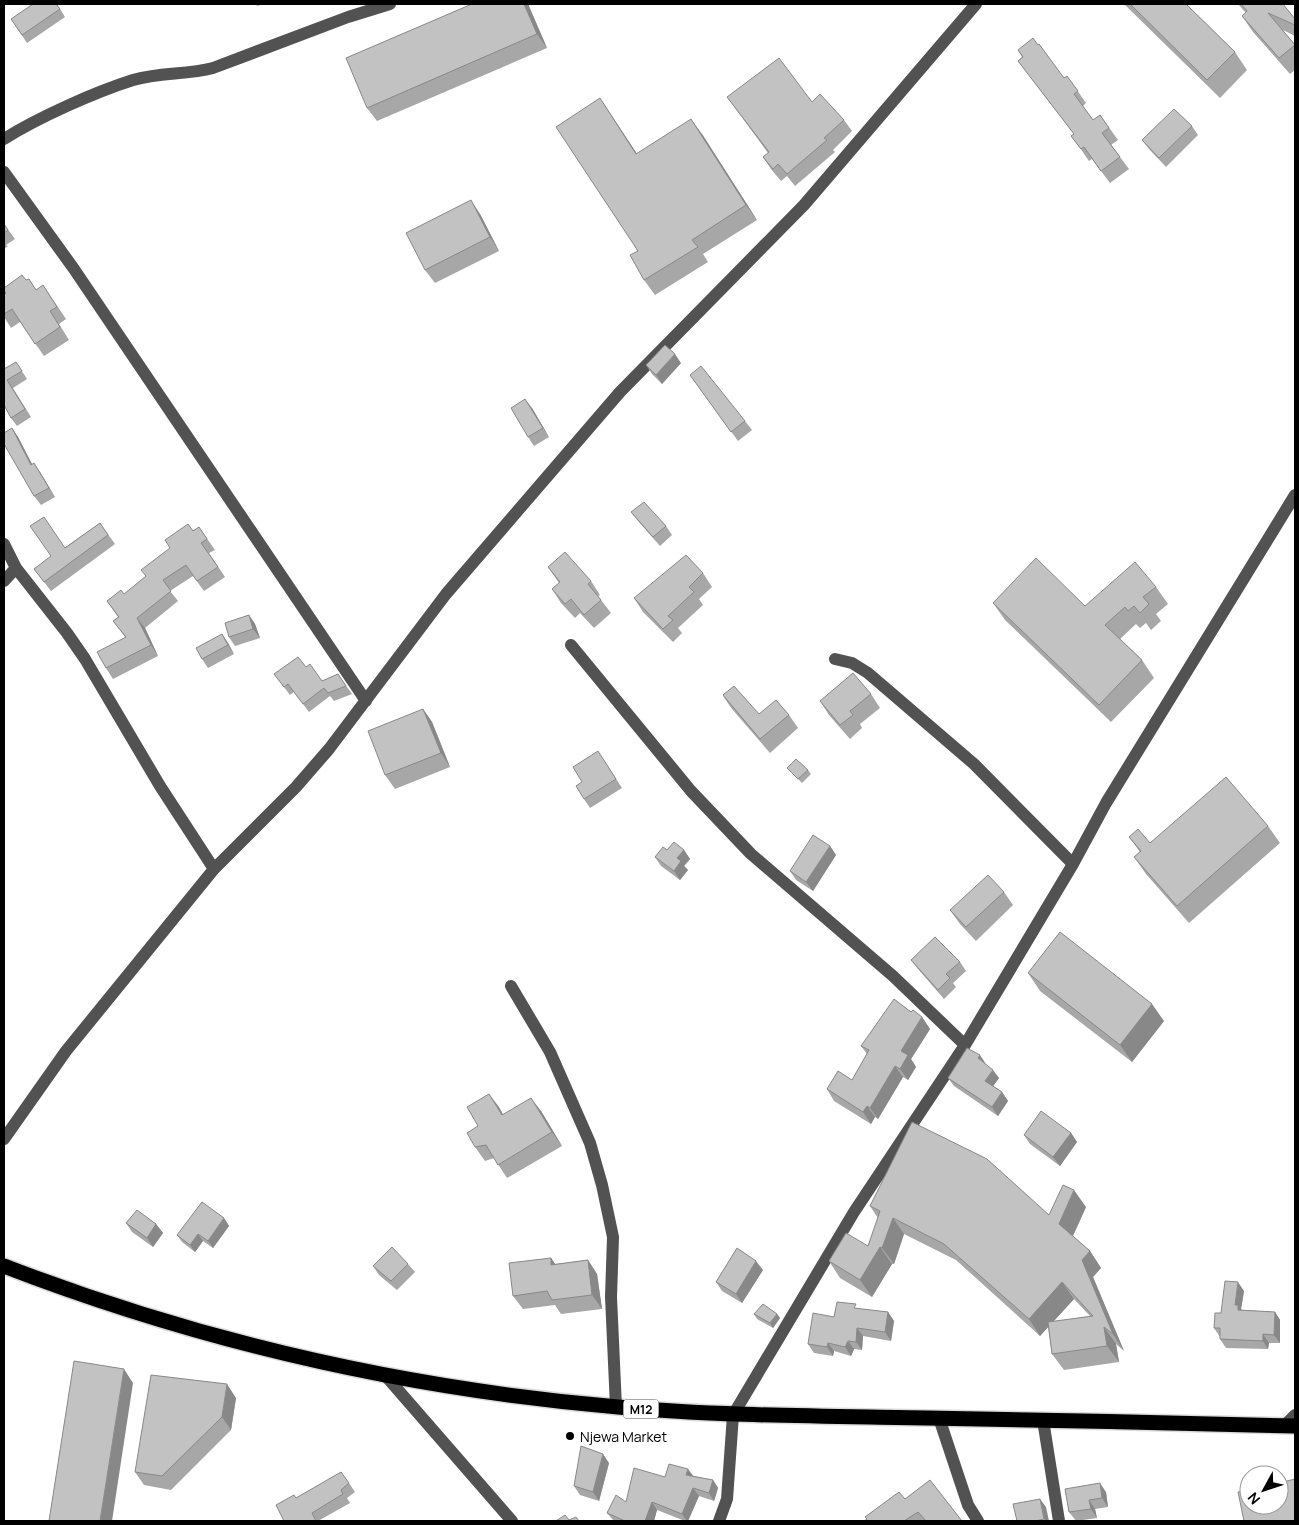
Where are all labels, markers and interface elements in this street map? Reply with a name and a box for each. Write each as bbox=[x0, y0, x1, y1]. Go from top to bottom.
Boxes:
road number: M12 bbox=[624, 1400, 658, 1418]
place label: Njewa Market bbox=[580, 1427, 667, 1446]
marker: Njewa Market bbox=[564, 1430, 576, 1442]
north arrow bbox=[1239, 1465, 1289, 1515]
text: N bbox=[1243, 1489, 1264, 1509]

